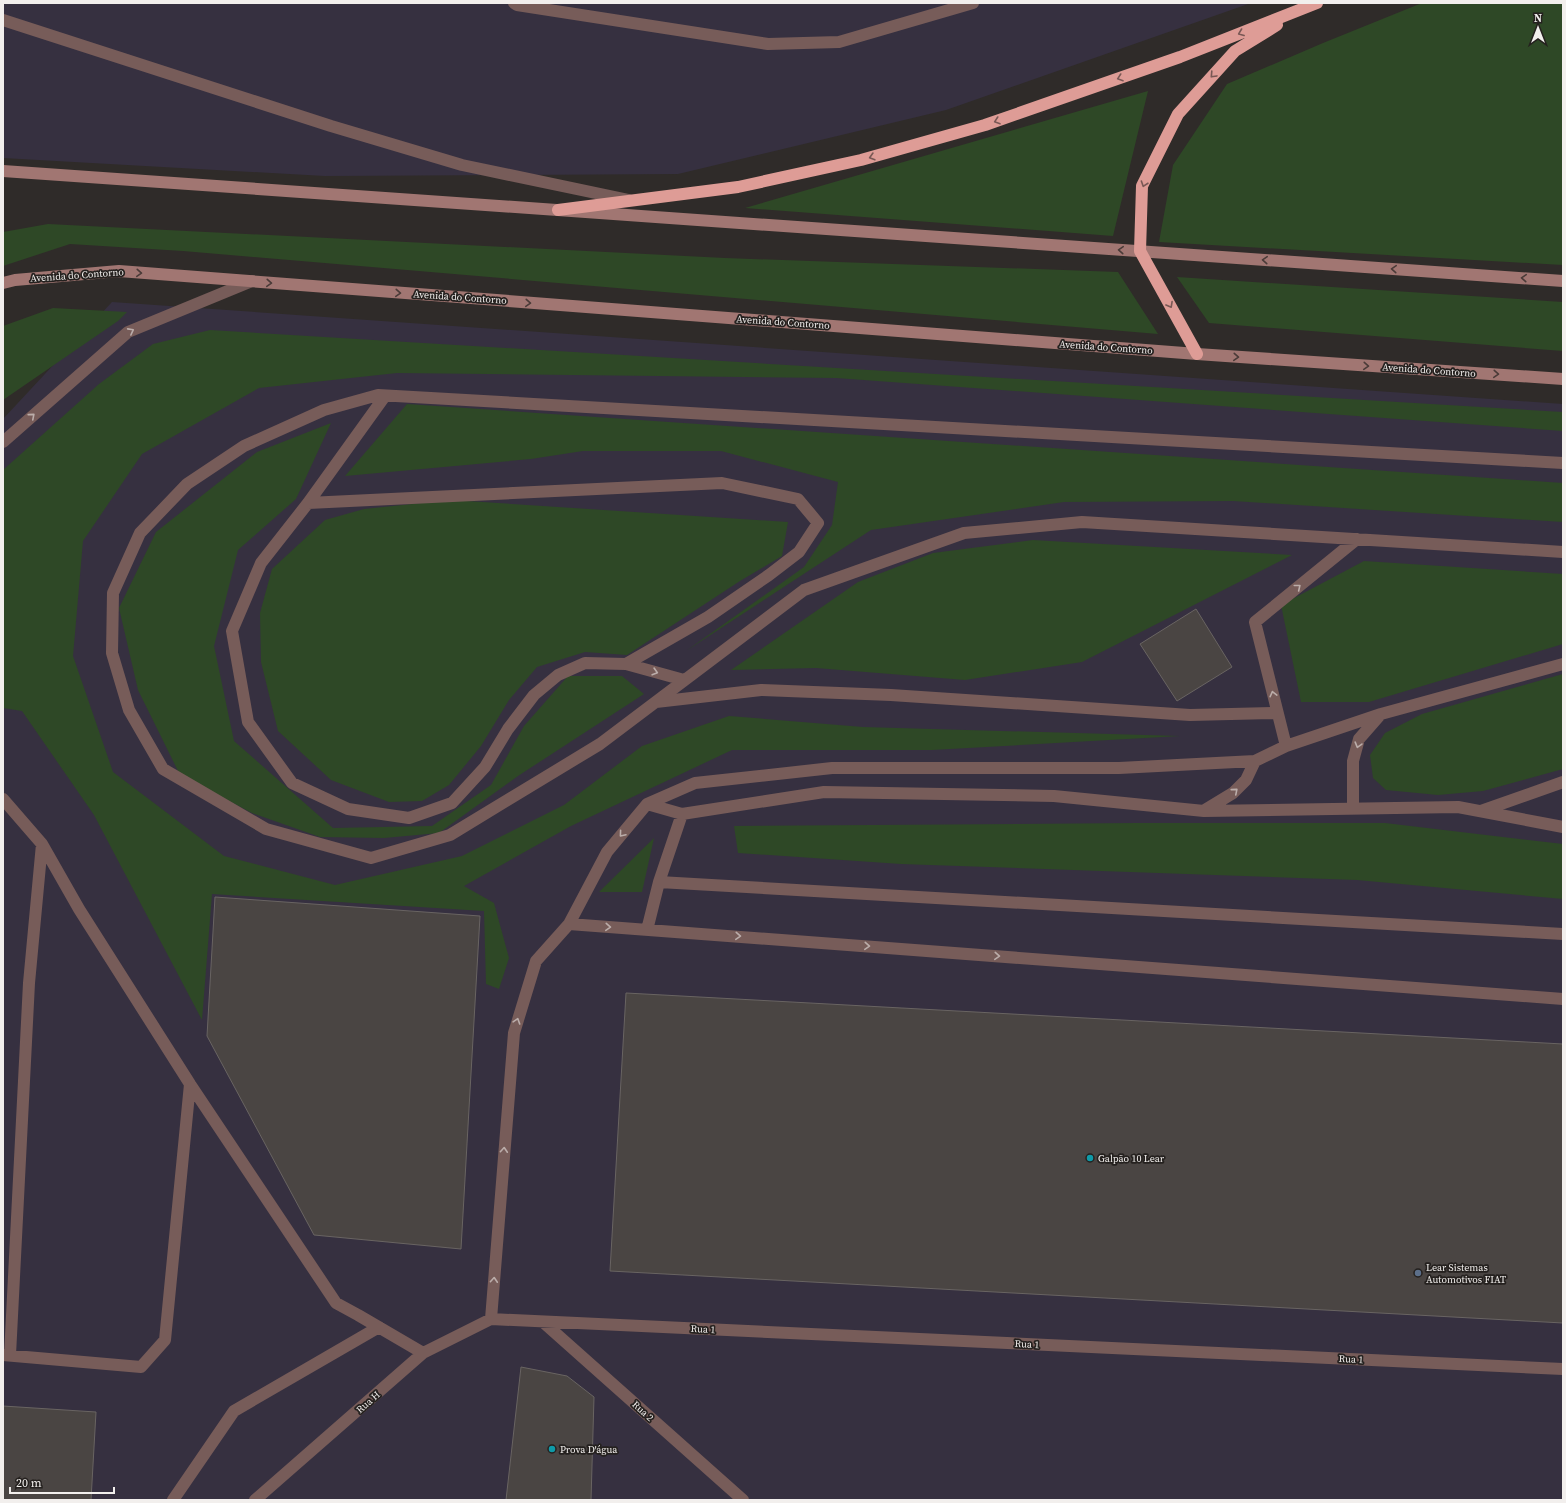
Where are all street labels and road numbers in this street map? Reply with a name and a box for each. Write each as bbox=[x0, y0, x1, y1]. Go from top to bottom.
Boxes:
street label: Avenida do Contorno bbox=[30, 265, 125, 285]
street label: Avenida do Contorno bbox=[413, 287, 508, 307]
street label: Avenida do Contorno bbox=[736, 312, 831, 332]
street label: Avenida do Contorno bbox=[1059, 337, 1154, 357]
street label: Avenida do Contorno bbox=[1382, 360, 1477, 380]
street label: Rua 1 bbox=[690, 1322, 716, 1336]
street label: Rua 1 bbox=[1014, 1337, 1040, 1351]
street label: Rua 1 bbox=[1338, 1352, 1364, 1366]
street label: Rua H bbox=[353, 1388, 383, 1416]
street label: Rua 2 bbox=[629, 1398, 657, 1424]

